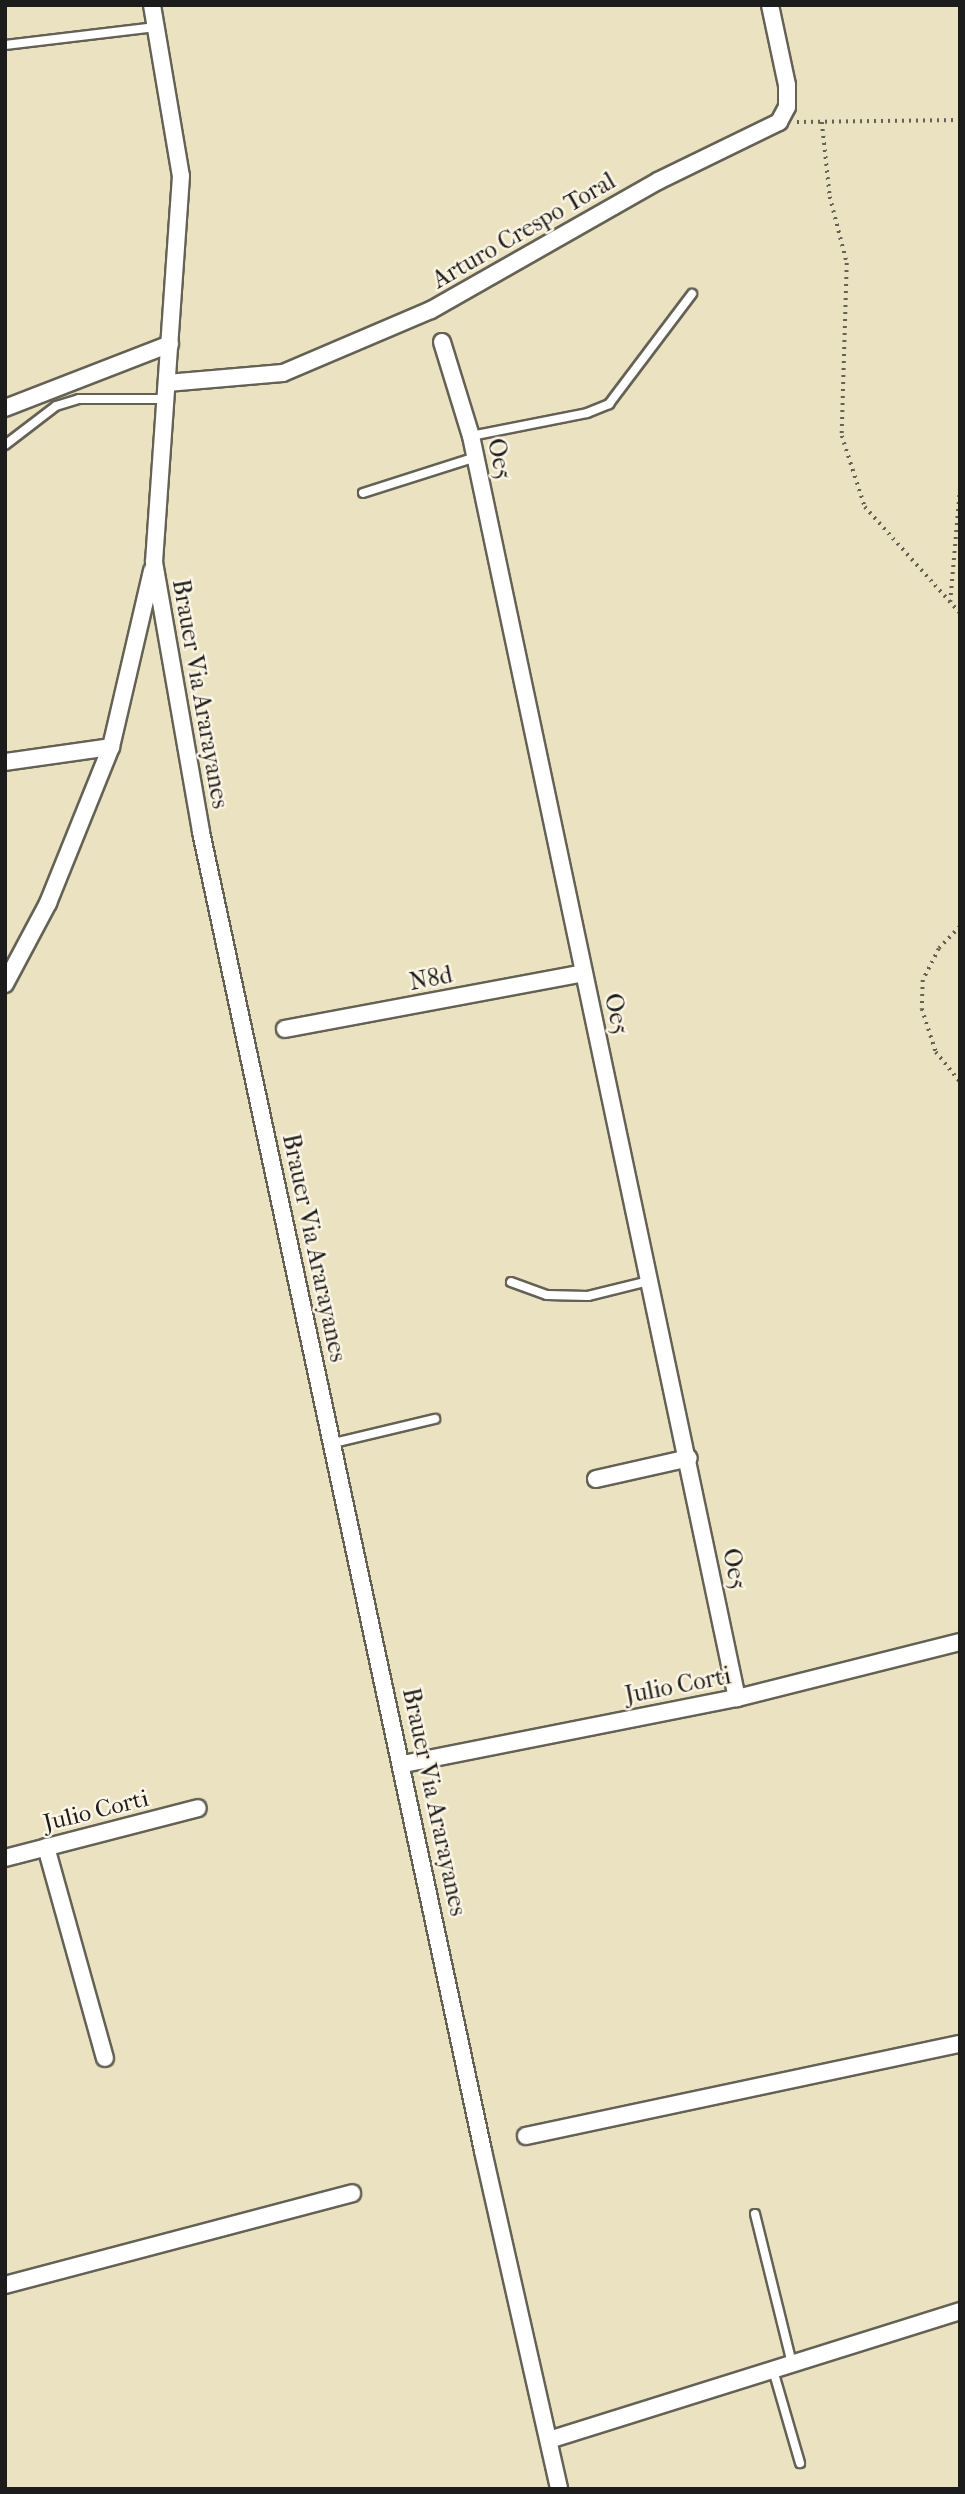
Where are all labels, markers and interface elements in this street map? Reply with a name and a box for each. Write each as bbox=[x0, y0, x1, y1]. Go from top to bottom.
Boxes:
street label: Arturo Crespo Toral bbox=[427, 167, 621, 295]
street label: Oe5 bbox=[481, 436, 517, 482]
street label: Brauer Via Ararayanes bbox=[166, 577, 234, 811]
street label: N8d bbox=[407, 961, 455, 997]
street label: Oe5 bbox=[598, 991, 634, 1037]
street label: Brauer Via Ararayanes bbox=[276, 1131, 352, 1365]
street label: Oe5 bbox=[716, 1546, 752, 1592]
street label: Julio Corti bbox=[623, 1662, 733, 1710]
street label: Brauer Via Ararayanes bbox=[396, 1685, 472, 1919]
street label: Julio Corti bbox=[40, 1784, 152, 1838]

